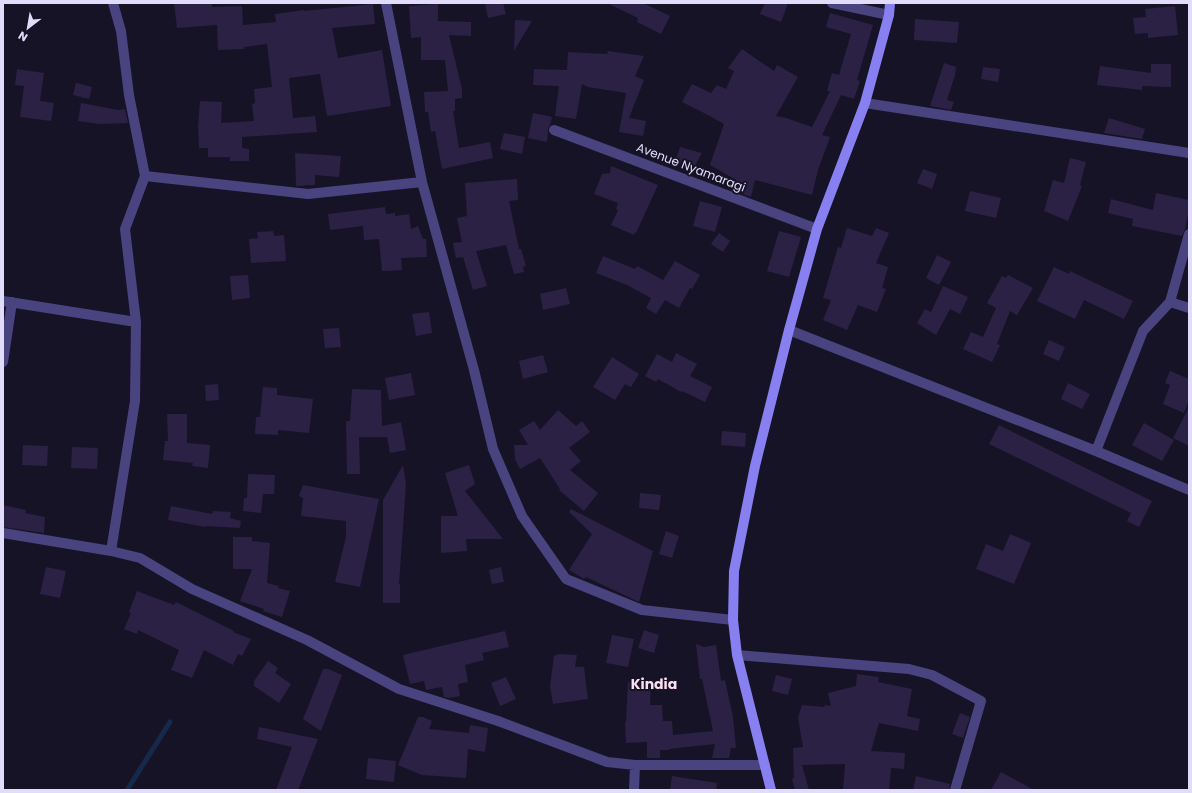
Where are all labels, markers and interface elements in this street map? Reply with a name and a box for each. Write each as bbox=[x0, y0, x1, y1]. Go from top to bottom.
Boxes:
north arrow bbox=[8, 8, 48, 48]
text: N bbox=[15, 28, 31, 46]
street label: Avenue Nyamaragi bbox=[634, 138, 748, 196]
district label: Kindia bbox=[631, 674, 677, 694]

